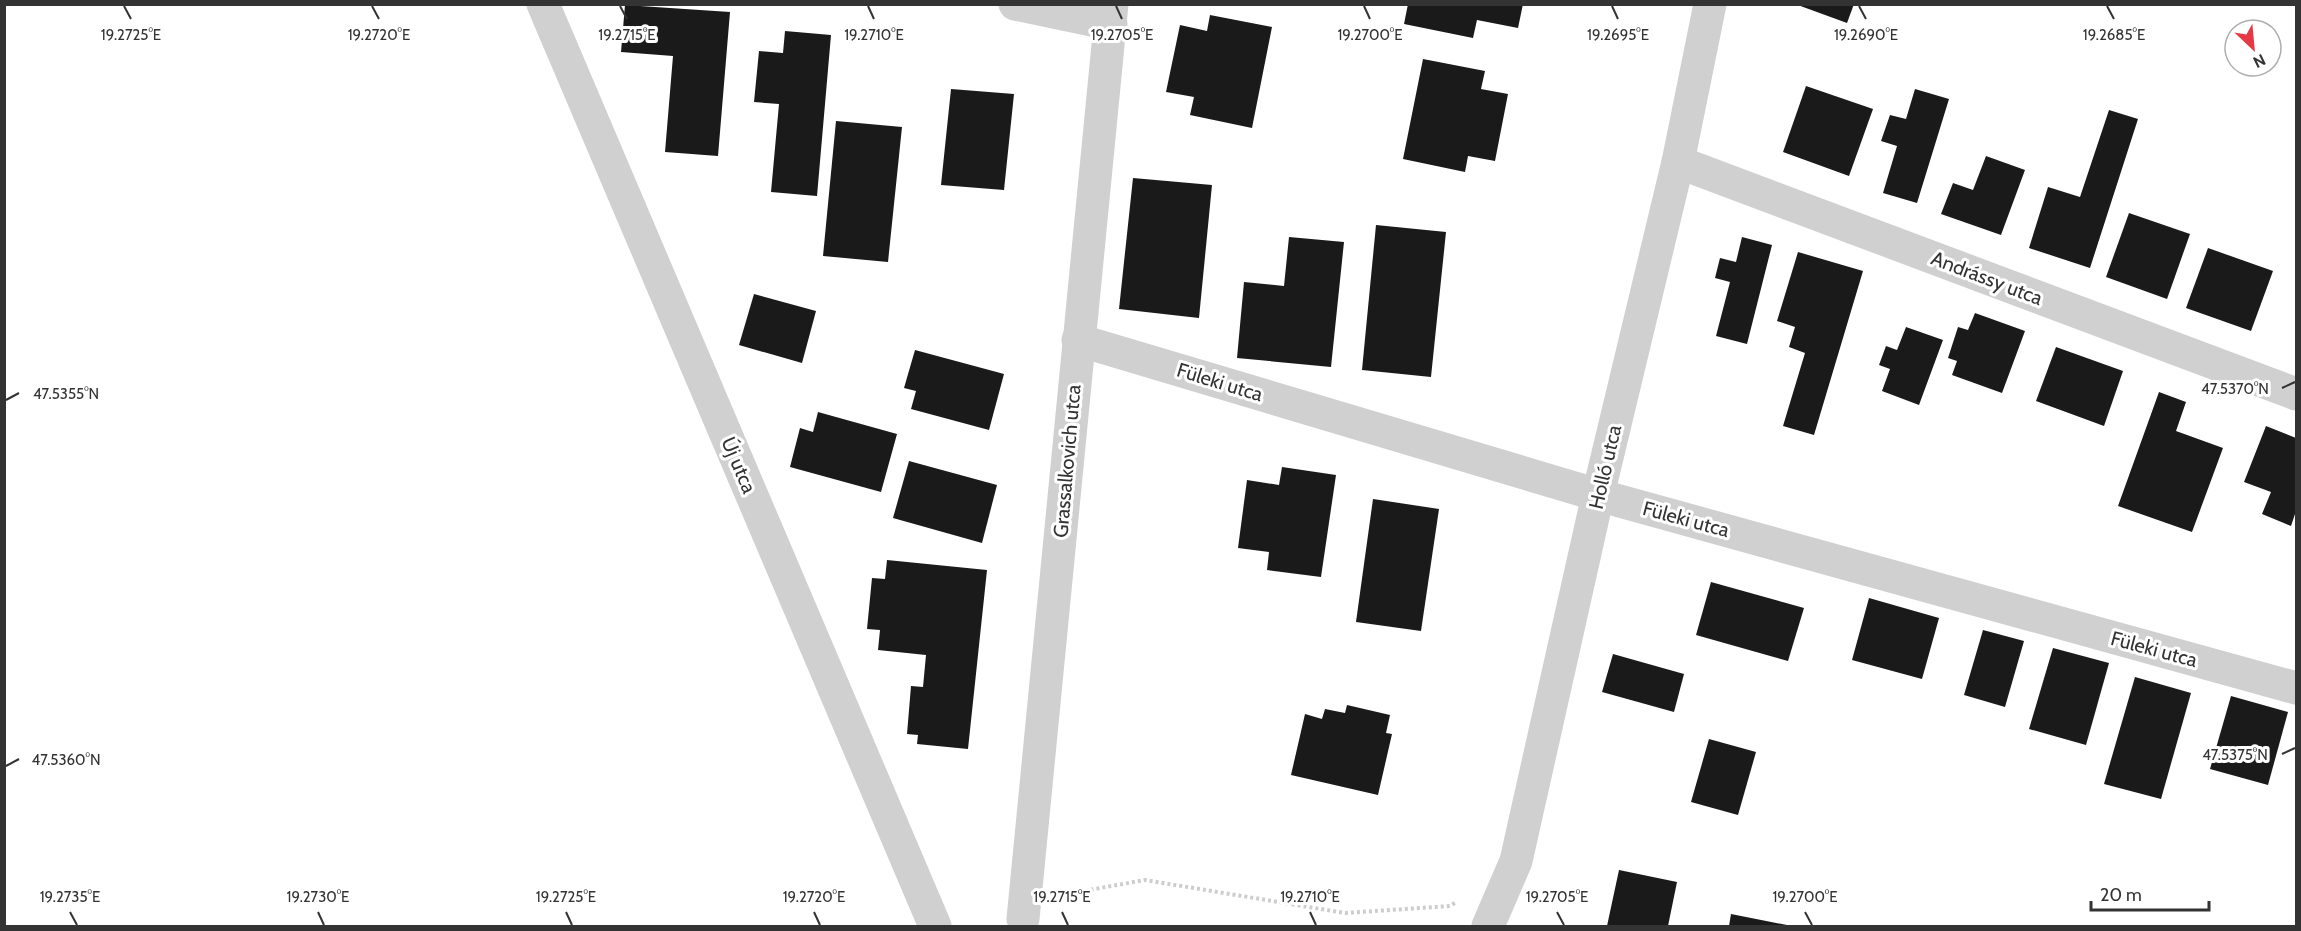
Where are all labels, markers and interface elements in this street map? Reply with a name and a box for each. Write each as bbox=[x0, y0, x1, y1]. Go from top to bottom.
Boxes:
north arrow bbox=[2223, 18, 2283, 78]
text: 19.2725°E bbox=[101, 26, 161, 44]
text: 19.2720°E bbox=[348, 26, 410, 44]
text: 19.2715°E bbox=[598, 26, 656, 44]
text: 19.2710°E bbox=[844, 26, 904, 44]
text: 19.2705°E bbox=[1091, 26, 1153, 44]
text: 19.2700°E bbox=[1337, 26, 1403, 44]
text: 19.2695°E bbox=[1587, 26, 1649, 44]
text: 19.2690°E bbox=[1834, 26, 1898, 44]
text: 19.2685°E bbox=[2083, 26, 2145, 44]
text: N bbox=[2250, 50, 2269, 72]
street label: Andrássy utca bbox=[1928, 246, 2046, 310]
street label: Füleki utca bbox=[1174, 358, 1266, 407]
text: 47.5370°N bbox=[2201, 380, 2269, 398]
street label: Grassalkovich utca bbox=[1048, 383, 1086, 539]
text: 47.5355°N bbox=[33, 385, 99, 403]
street label: Holló utca bbox=[1584, 422, 1626, 511]
street label: Új utca bbox=[716, 433, 762, 497]
street label: Füleki utca bbox=[1640, 496, 1732, 542]
street label: Füleki utca bbox=[2108, 626, 2200, 672]
text: 47.5375°N bbox=[2202, 746, 2268, 764]
text: 47.5360°N bbox=[32, 751, 100, 769]
scale bar bbox=[2091, 874, 2210, 912]
text: 20 m bbox=[2100, 884, 2142, 906]
text: 19.2735°E bbox=[40, 888, 100, 906]
text: 19.2730°E bbox=[287, 888, 349, 906]
text: 19.2725°E bbox=[536, 888, 596, 906]
text: 19.2720°E bbox=[783, 888, 845, 906]
text: 19.2715°E bbox=[1033, 888, 1091, 906]
text: 19.2710°E bbox=[1280, 888, 1340, 906]
text: 19.2705°E bbox=[1526, 888, 1588, 906]
text: 19.2700°E bbox=[1772, 888, 1838, 906]

